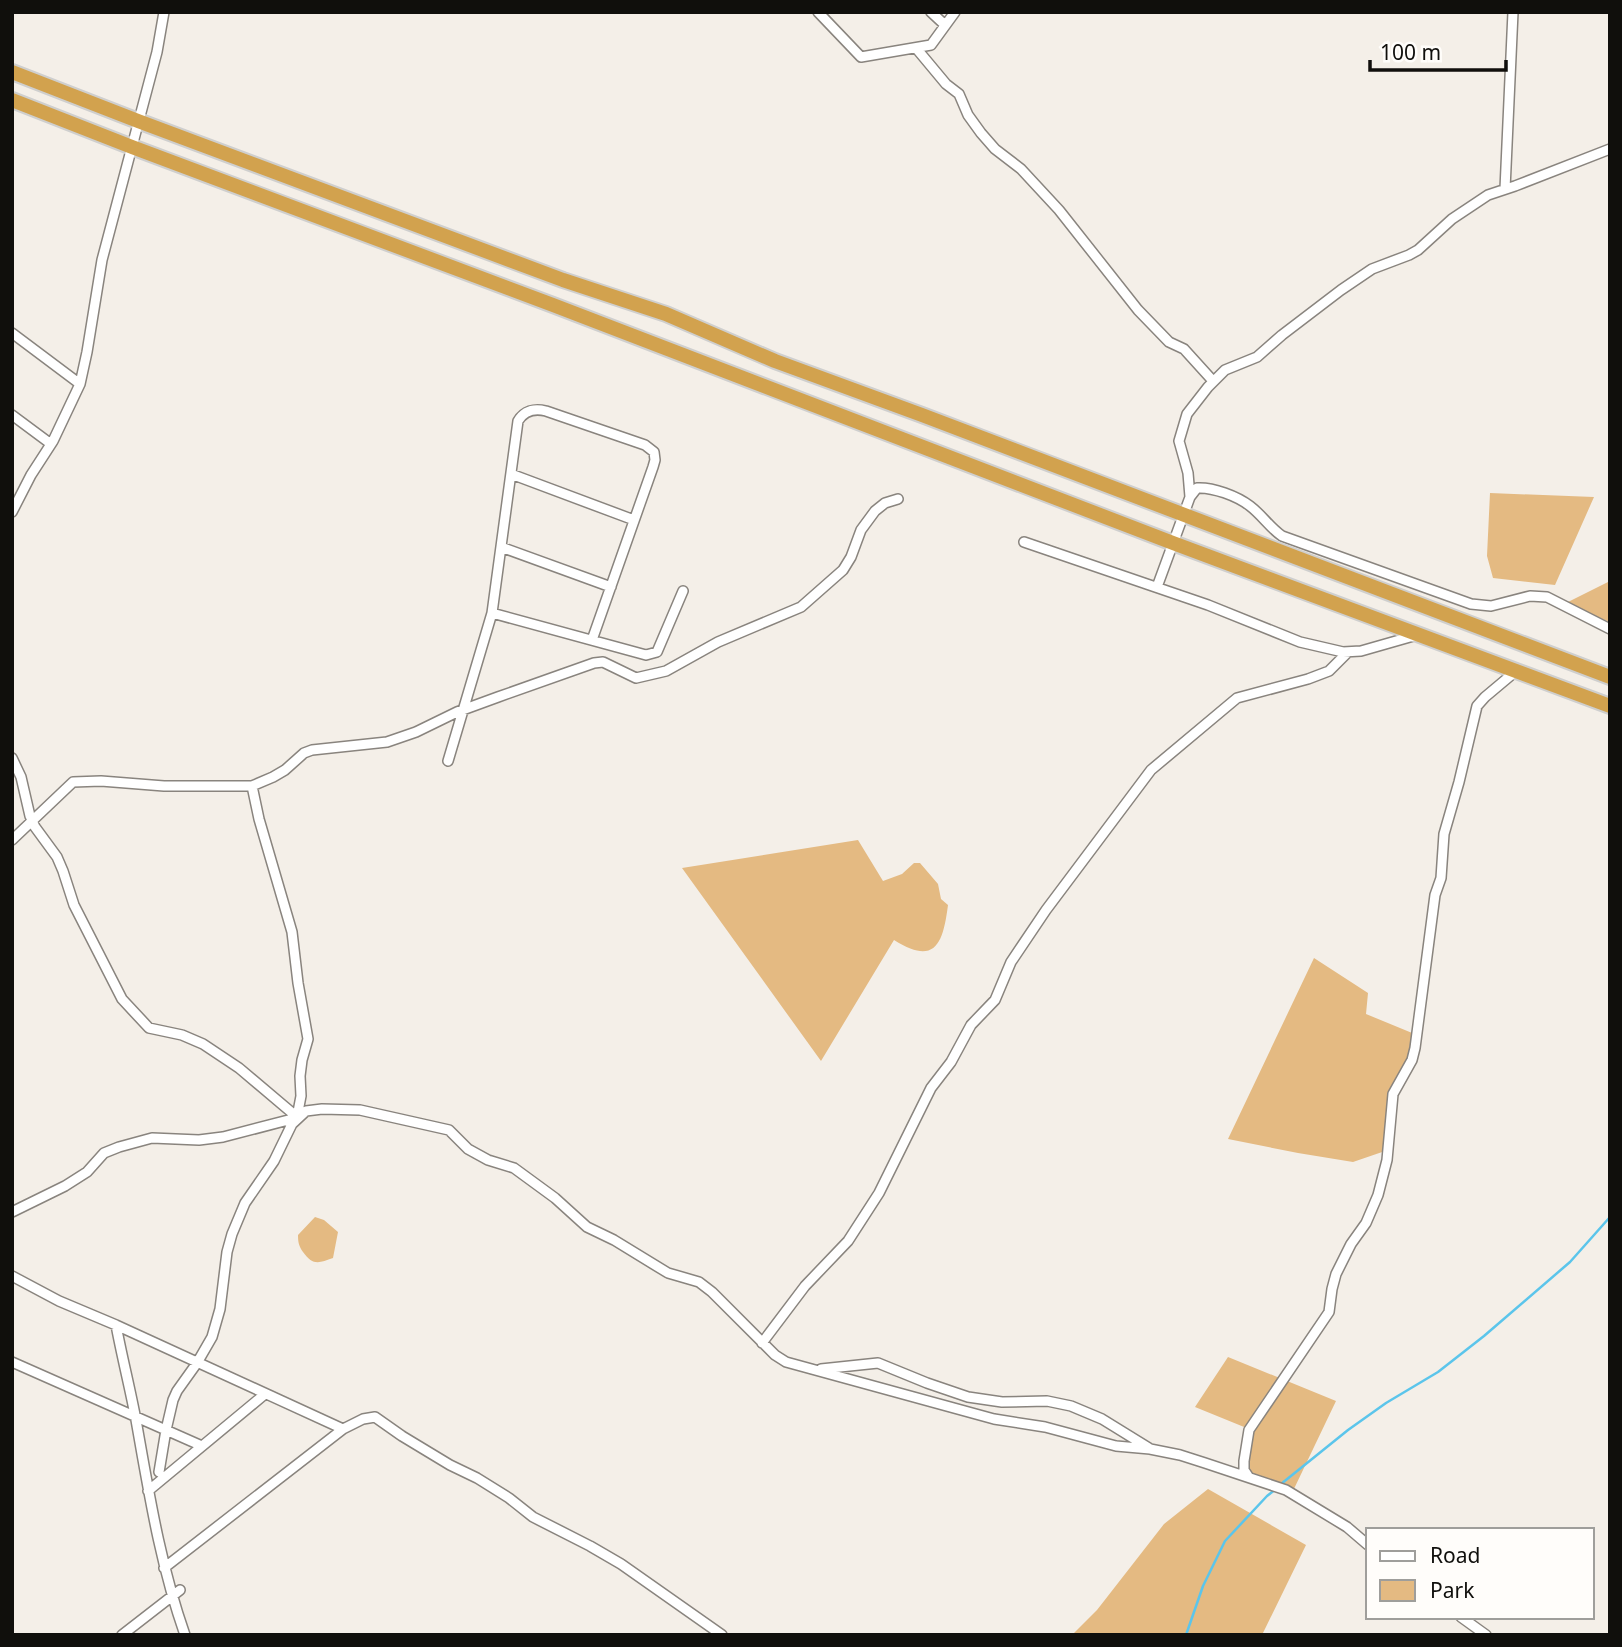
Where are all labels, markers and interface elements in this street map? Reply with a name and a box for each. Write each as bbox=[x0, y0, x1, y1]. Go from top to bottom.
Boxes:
scale bar bbox=[1370, 28, 1506, 72]
text: 100 m bbox=[1380, 38, 1441, 66]
legend bbox=[1366, 1528, 1594, 1619]
text: Road bbox=[1430, 1541, 1480, 1569]
text: Park bbox=[1430, 1576, 1475, 1604]

